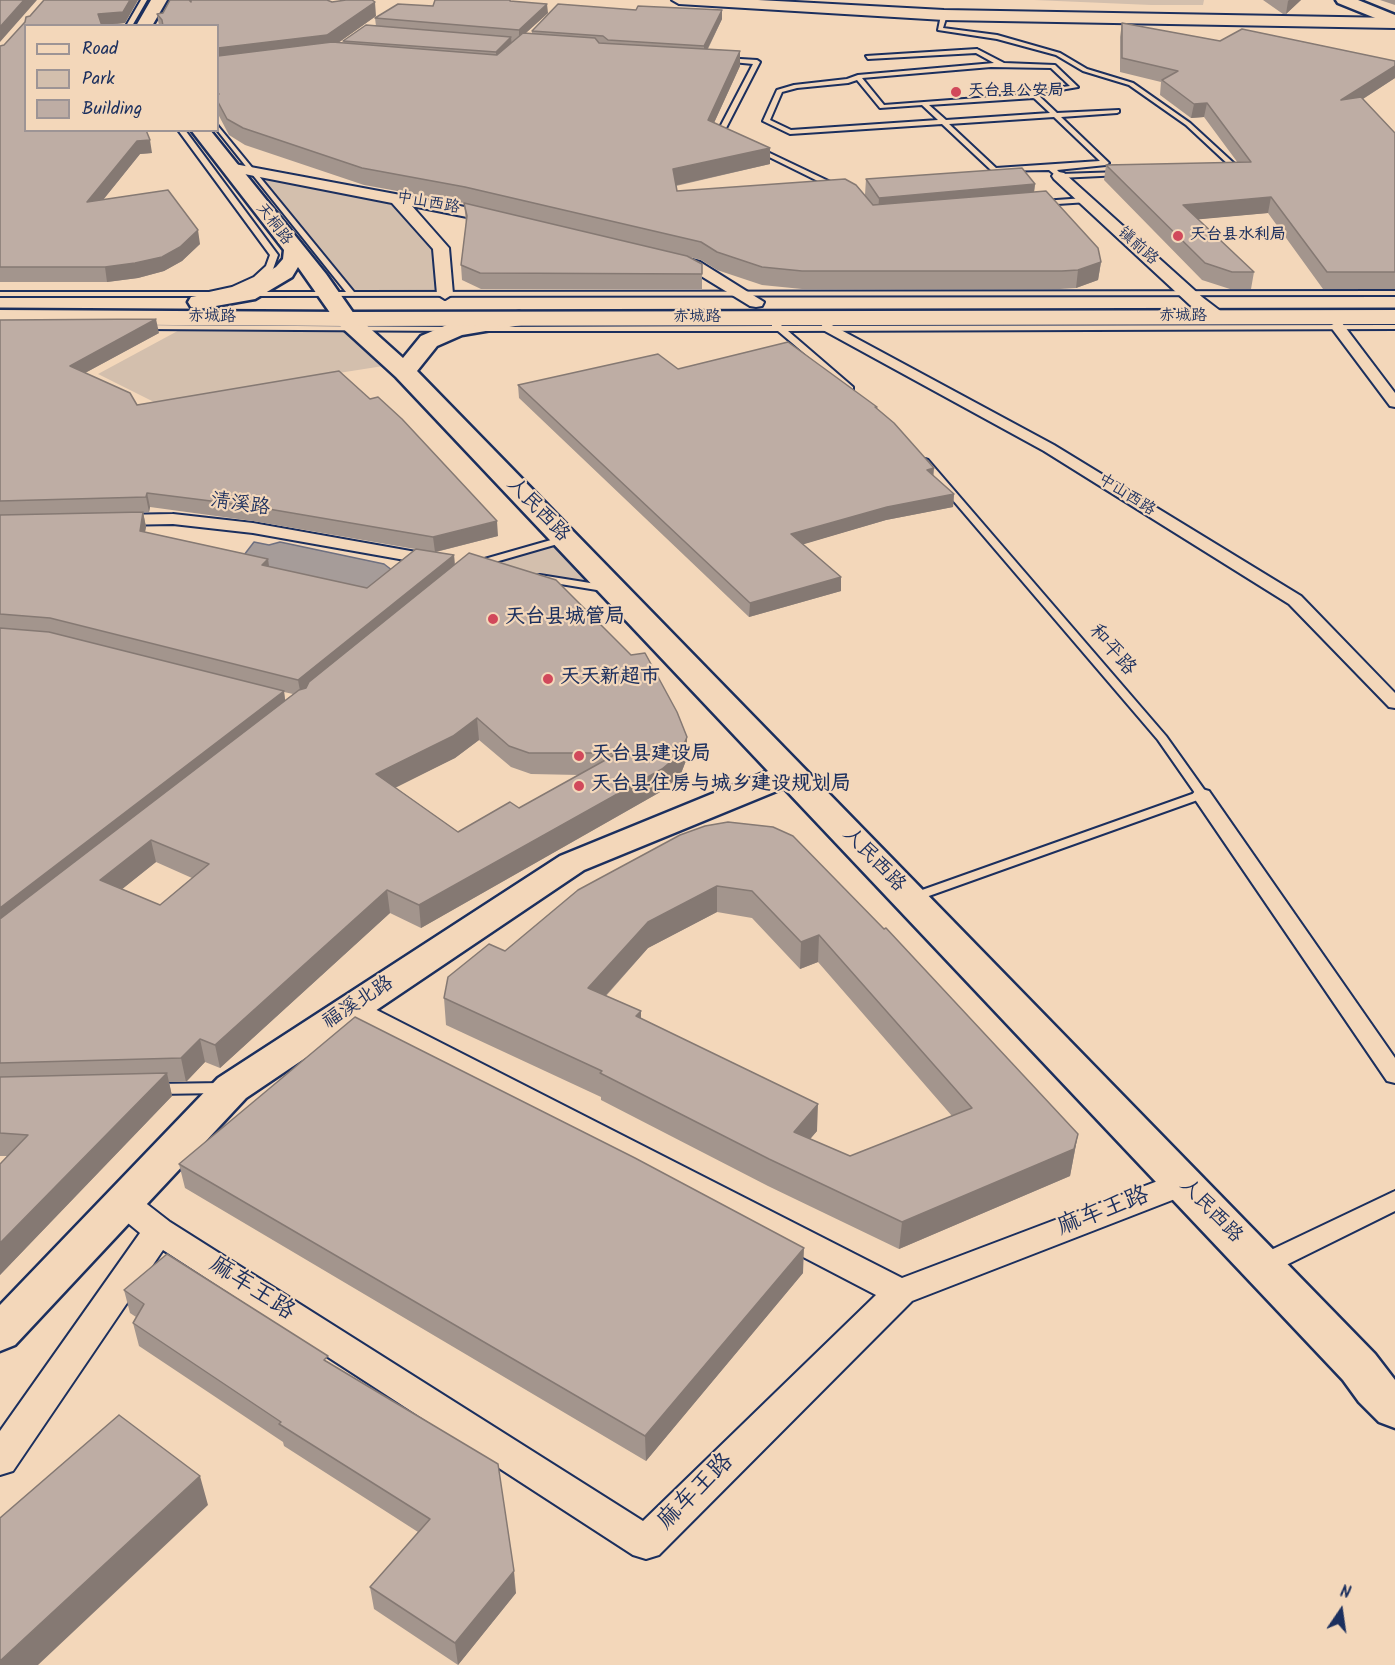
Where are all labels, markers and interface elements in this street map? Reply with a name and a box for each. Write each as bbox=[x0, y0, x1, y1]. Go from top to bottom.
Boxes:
legend bbox=[24, 24, 219, 132]
text: Road bbox=[82, 35, 118, 64]
text: Park bbox=[82, 65, 115, 94]
place label: 天台县公安局 bbox=[968, 82, 1064, 102]
marker: 天台县公安局 bbox=[949, 85, 963, 99]
text: Building bbox=[82, 95, 142, 124]
street label: 中山西路 bbox=[395, 189, 461, 219]
street label: 天桐路 bbox=[251, 200, 295, 250]
street label: 镇前路 bbox=[1113, 224, 1161, 270]
place label: 天台县水利局 bbox=[1190, 226, 1286, 246]
marker: 天台县水利局 bbox=[1171, 229, 1185, 243]
street label: 赤城路 bbox=[1159, 307, 1207, 327]
street label: 赤城路 bbox=[188, 308, 236, 328]
street label: 赤城路 bbox=[673, 308, 721, 328]
street label: 中山西路 bbox=[1094, 471, 1158, 521]
street label: 人民西路 bbox=[501, 474, 573, 548]
street label: 清溪路 bbox=[209, 490, 271, 522]
place label: 天台县城管局 bbox=[505, 607, 625, 631]
marker: 天台县城管局 bbox=[486, 612, 500, 626]
street label: 和平路 bbox=[1082, 620, 1140, 682]
place label: 天天新超市 bbox=[560, 667, 660, 691]
marker: 天天新超市 bbox=[541, 672, 555, 686]
place label: 天台县建设局 bbox=[591, 744, 711, 768]
marker: 天台县建设局 bbox=[572, 749, 586, 763]
place label: 天台县住房与城乡建设规划局 bbox=[591, 774, 851, 798]
marker: 天台县住房与城乡建设规划局 bbox=[572, 779, 586, 793]
street label: 人民西路 bbox=[837, 824, 909, 898]
street label: 福溪北路 bbox=[319, 972, 399, 1036]
street label: 人民西路 bbox=[1174, 1175, 1246, 1249]
street label: 麻车王路 bbox=[1054, 1182, 1154, 1244]
street label: 麻车王路 bbox=[203, 1252, 299, 1328]
street label: 麻车王路 bbox=[653, 1449, 741, 1537]
text: N bbox=[1337, 1580, 1353, 1606]
north arrow bbox=[1311, 1581, 1371, 1641]

